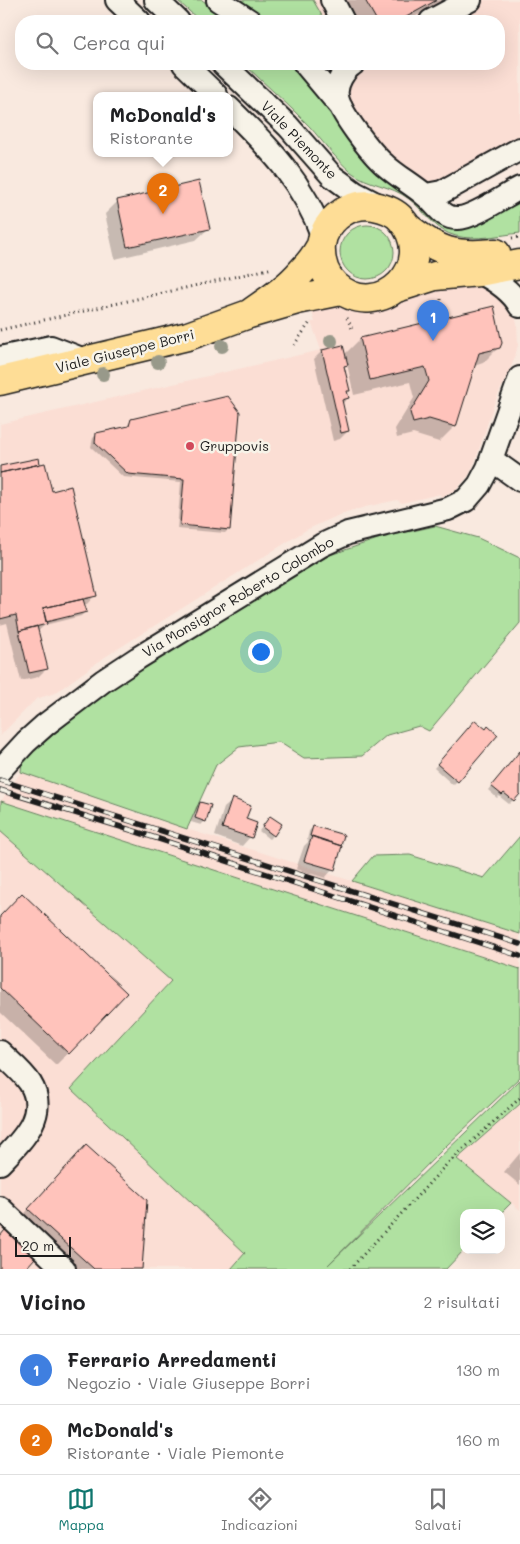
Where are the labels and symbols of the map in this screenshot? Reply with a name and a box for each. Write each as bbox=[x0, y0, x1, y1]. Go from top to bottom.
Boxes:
street label: Viale Piemonte bbox=[257, 96, 342, 183]
pin: 2 bbox=[147, 173, 179, 214]
pin: 1 bbox=[417, 300, 449, 341]
street label: Viale Giuseppe Borri bbox=[54, 324, 196, 377]
place label: Gruppovis bbox=[200, 436, 269, 455]
marker: Gruppovis bbox=[184, 440, 196, 452]
street label: Via Monsignor Roberto Colombo bbox=[139, 532, 337, 661]
your location bbox=[248, 639, 274, 665]
scale bar bbox=[15, 1234, 71, 1257]

